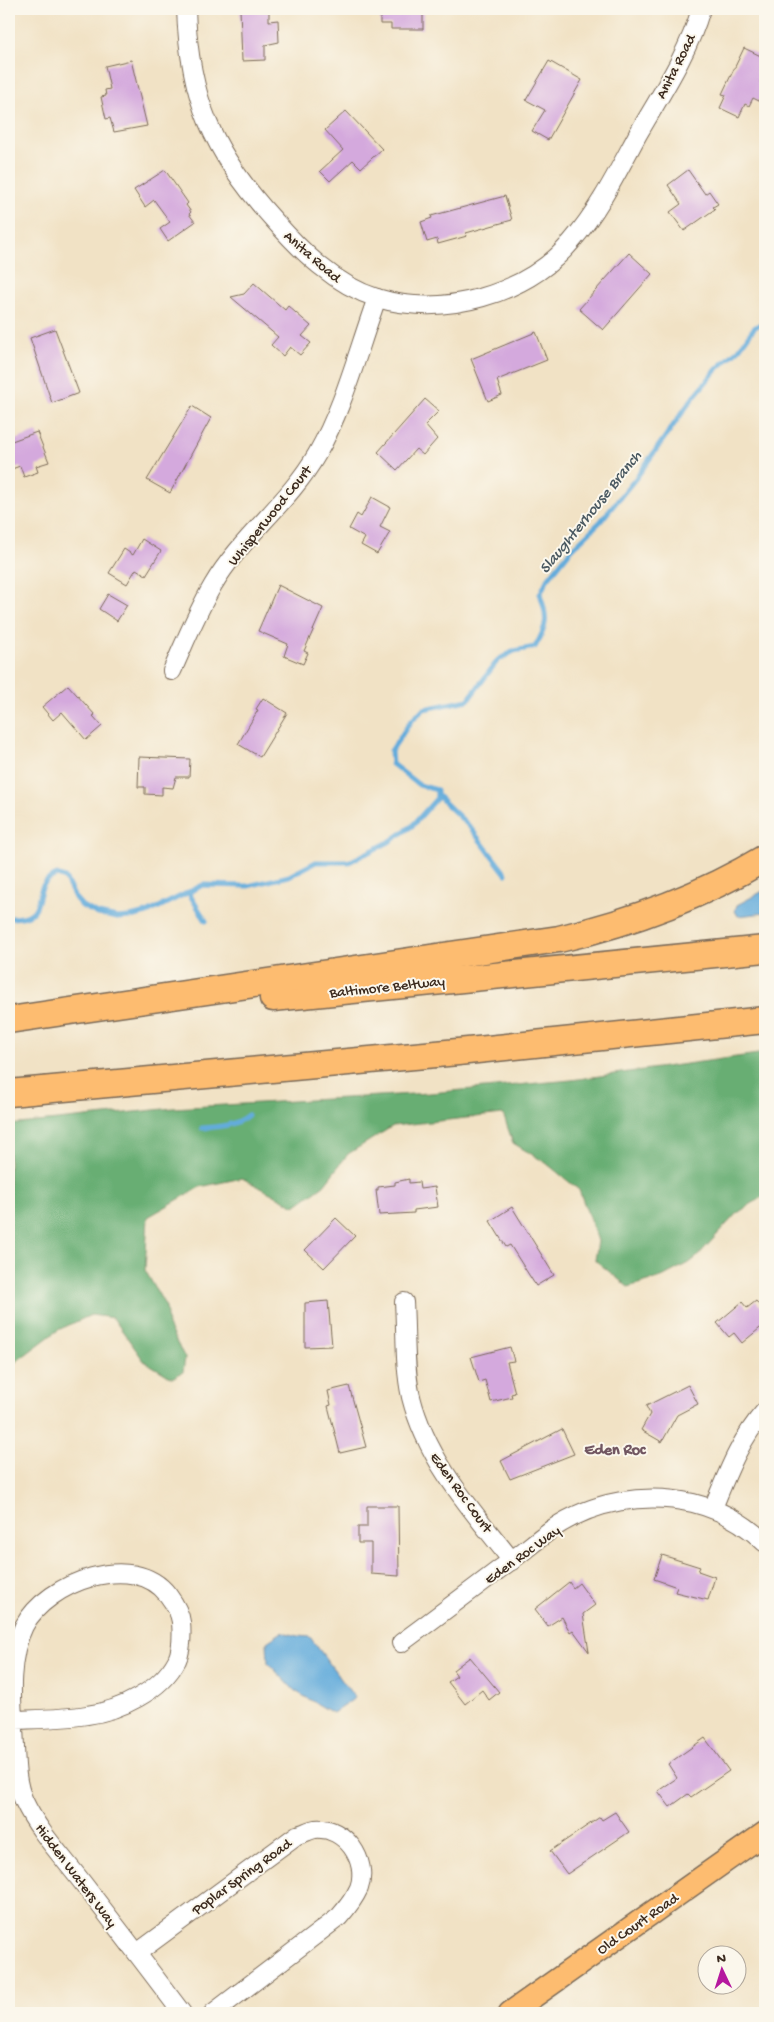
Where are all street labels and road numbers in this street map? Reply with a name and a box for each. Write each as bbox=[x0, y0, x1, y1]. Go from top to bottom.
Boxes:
street label: Anita Road bbox=[653, 31, 701, 102]
street label: Anita Road bbox=[279, 228, 345, 288]
street label: Whisperwood Court bbox=[225, 461, 318, 570]
street label: Baltimore Beltway bbox=[328, 973, 446, 1003]
street label: Eden Roc Court bbox=[425, 1449, 497, 1539]
street label: Eden Roc Way bbox=[482, 1522, 565, 1589]
street label: Hidden Waters Way bbox=[30, 1821, 121, 1932]
street label: Poplar Spring Road bbox=[188, 1835, 297, 1920]
street label: Old Court Road bbox=[594, 1889, 683, 1959]

